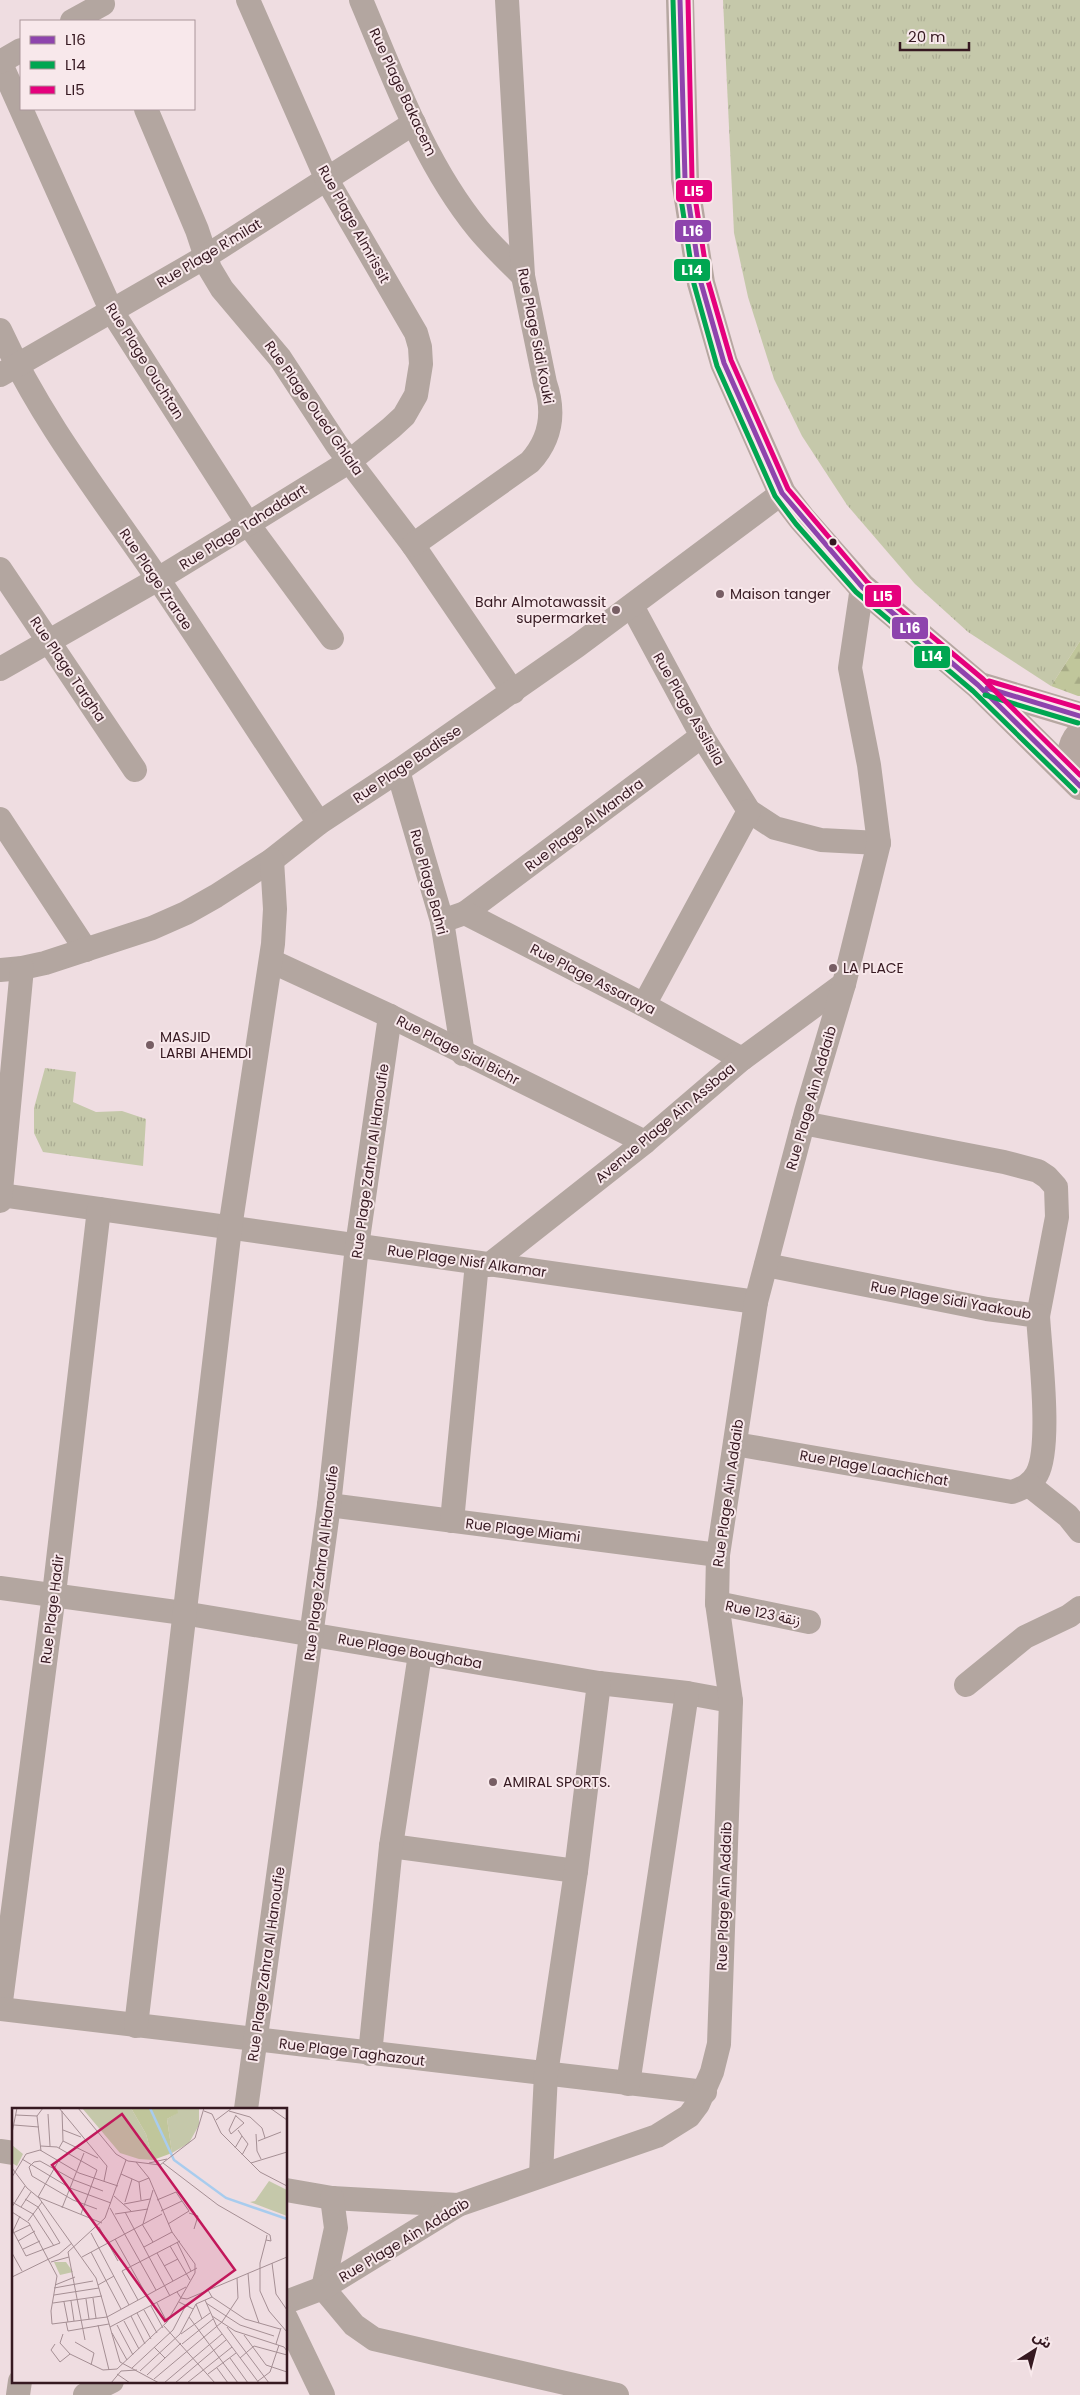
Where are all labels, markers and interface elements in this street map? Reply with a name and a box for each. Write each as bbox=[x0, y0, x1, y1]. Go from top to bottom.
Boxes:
legend bbox=[20, 20, 195, 110]
scale bar bbox=[900, 20, 969, 52]
street label: Rue Plage Bakacem bbox=[365, 25, 441, 159]
text: 20 m bbox=[908, 26, 946, 47]
text: L16 bbox=[65, 29, 86, 50]
text: L14 bbox=[65, 54, 86, 75]
text: LI5 bbox=[65, 79, 85, 100]
street label: Rue Plage Almrissit bbox=[313, 161, 395, 287]
line badge: LI5 bbox=[675, 179, 713, 203]
text: LI5 bbox=[684, 181, 704, 201]
street label: Rue Plage R'milat bbox=[153, 214, 265, 292]
line badge: L16 bbox=[674, 219, 712, 243]
text: L16 bbox=[683, 221, 704, 241]
line badge: L14 bbox=[673, 258, 711, 282]
text: L14 bbox=[681, 260, 703, 280]
street label: Rue Plage Sidi Kouki bbox=[513, 266, 559, 406]
street label: Rue Plage Ouchtan bbox=[101, 299, 189, 423]
street label: Rue Plage Oued Ghlala bbox=[260, 337, 368, 479]
street label: Rue Plage Tahaddart bbox=[175, 480, 311, 574]
street label: Rue Plage Zrarae bbox=[115, 524, 198, 634]
unlabelled marker bbox=[828, 537, 838, 547]
place label: Maison tanger bbox=[730, 584, 831, 604]
line badge: LI5 bbox=[864, 584, 902, 608]
text: LI5 bbox=[873, 586, 893, 606]
marker: Maison tanger bbox=[714, 588, 726, 600]
place label: Bahr Almotawassit supermarket bbox=[475, 592, 606, 628]
marker: Bahr Almotawassit supermarket bbox=[610, 604, 622, 616]
street label: Rue Plage Targha bbox=[25, 612, 111, 726]
line badge: L16 bbox=[891, 616, 929, 640]
text: L16 bbox=[900, 618, 921, 638]
line badge: L14 bbox=[913, 645, 951, 669]
text: L14 bbox=[921, 646, 943, 666]
street label: Rue Plage Assilsila bbox=[648, 649, 730, 769]
street label: Rue Plage Badisse bbox=[349, 720, 466, 808]
street label: Rue Plage Al Mandra bbox=[520, 774, 648, 876]
street label: Rue Plage Bahri bbox=[405, 827, 453, 937]
street label: Rue Plage Assaraya bbox=[527, 939, 659, 1019]
place label: LA PLACE bbox=[843, 958, 904, 978]
marker: LA PLACE bbox=[827, 962, 839, 974]
street label: Rue Plage Sidi Bichr bbox=[393, 1010, 523, 1090]
street label: Rue Plage Ain Addaib bbox=[781, 1024, 841, 1172]
place label: MASJID LARBI AHEMDI bbox=[160, 1027, 251, 1063]
marker: MASJID LARBI AHEMDI bbox=[144, 1039, 156, 1051]
street label: Avenue Plage Ain Assbaa bbox=[591, 1058, 739, 1188]
street label: Rue Plage Zahra Al Hanoufie bbox=[346, 1062, 394, 1260]
street label: Rue Plage Nisf Alkamar bbox=[386, 1240, 548, 1282]
street label: Rue Plage Sidi Yaakoub bbox=[869, 1276, 1033, 1324]
street label: Rue Plage Ain Addaib bbox=[708, 1418, 748, 1568]
street label: Rue Plage Laachichat bbox=[798, 1445, 950, 1491]
street label: Rue Plage Zahra Al Hanoufie bbox=[299, 1464, 343, 1662]
street label: Rue Plage Miami bbox=[464, 1513, 582, 1547]
street label: Rue Plage Hadir bbox=[35, 1553, 69, 1665]
street label: Rue 123 زنقة bbox=[723, 1595, 803, 1631]
street label: Rue Plage Boughaba bbox=[336, 1628, 484, 1674]
place label: AMIRAL SPORTS. bbox=[503, 1772, 610, 1792]
marker: AMIRAL SPORTS. bbox=[487, 1776, 499, 1788]
street label: Rue Plage Ain Addaib bbox=[711, 1821, 737, 1971]
street label: Rue Plage Zahra Al Hanoufie bbox=[242, 1865, 290, 2063]
street label: Rue Plage Taghazout bbox=[278, 2033, 426, 2071]
inset map bbox=[12, 2108, 288, 2382]
street label: Rue Plage Ain Addaib bbox=[335, 2193, 473, 2287]
north arrow bbox=[1010, 2325, 1060, 2375]
text: ش bbox=[1029, 2326, 1056, 2353]

